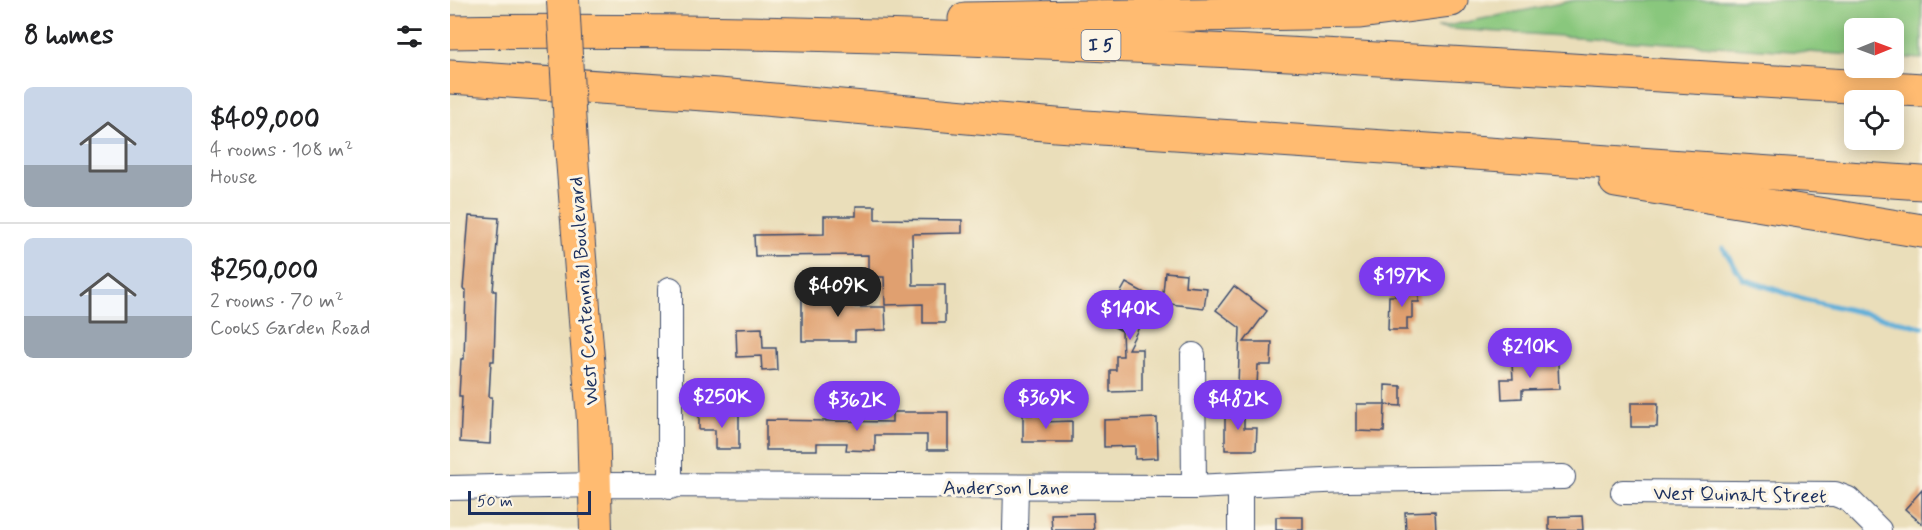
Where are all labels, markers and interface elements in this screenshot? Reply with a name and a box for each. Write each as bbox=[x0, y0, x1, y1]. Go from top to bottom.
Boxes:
north arrow bbox=[1844, 18, 1904, 78]
map controls bbox=[1844, 18, 1904, 150]
text: 8 homes bbox=[24, 19, 114, 53]
icon: filters bbox=[393, 20, 426, 53]
road number: I 5 bbox=[1082, 30, 1120, 60]
button: locate bbox=[1844, 90, 1904, 150]
text: $409,000 bbox=[210, 103, 320, 137]
icon: home bbox=[72, 111, 144, 183]
text: 4 rooms · 108 m² bbox=[210, 137, 353, 164]
text: House bbox=[210, 164, 257, 191]
street label: West Centennial Boulevard bbox=[563, 176, 606, 406]
text: $250,000 bbox=[210, 254, 318, 288]
pin: $197K bbox=[1360, 257, 1444, 308]
icon: home bbox=[72, 262, 144, 334]
text: $197K bbox=[1373, 263, 1431, 290]
pin: $409K bbox=[796, 267, 880, 318]
text: $409K bbox=[808, 273, 868, 300]
text: 2 rooms · 70 m² bbox=[210, 288, 344, 315]
pin: $140K bbox=[1088, 290, 1172, 341]
text: $140K bbox=[1101, 296, 1159, 323]
text: Cooks Garden Road bbox=[210, 315, 370, 342]
pin: $210K bbox=[1488, 328, 1572, 379]
text: $210K bbox=[1502, 334, 1558, 361]
pin: $250K bbox=[680, 378, 764, 429]
pin: $369K bbox=[1004, 379, 1088, 430]
pin: $482K bbox=[1196, 380, 1280, 431]
pin: $362K bbox=[815, 381, 899, 432]
text: $250K bbox=[693, 384, 751, 411]
text: $369K bbox=[1018, 385, 1074, 412]
text: $482K bbox=[1208, 386, 1268, 413]
text: $362K bbox=[828, 387, 886, 414]
street label: Anderson Lane bbox=[943, 475, 1069, 502]
street label: West Quinalt Street bbox=[1653, 480, 1827, 511]
scale bar bbox=[468, 488, 591, 516]
text: 50 m bbox=[477, 491, 513, 512]

